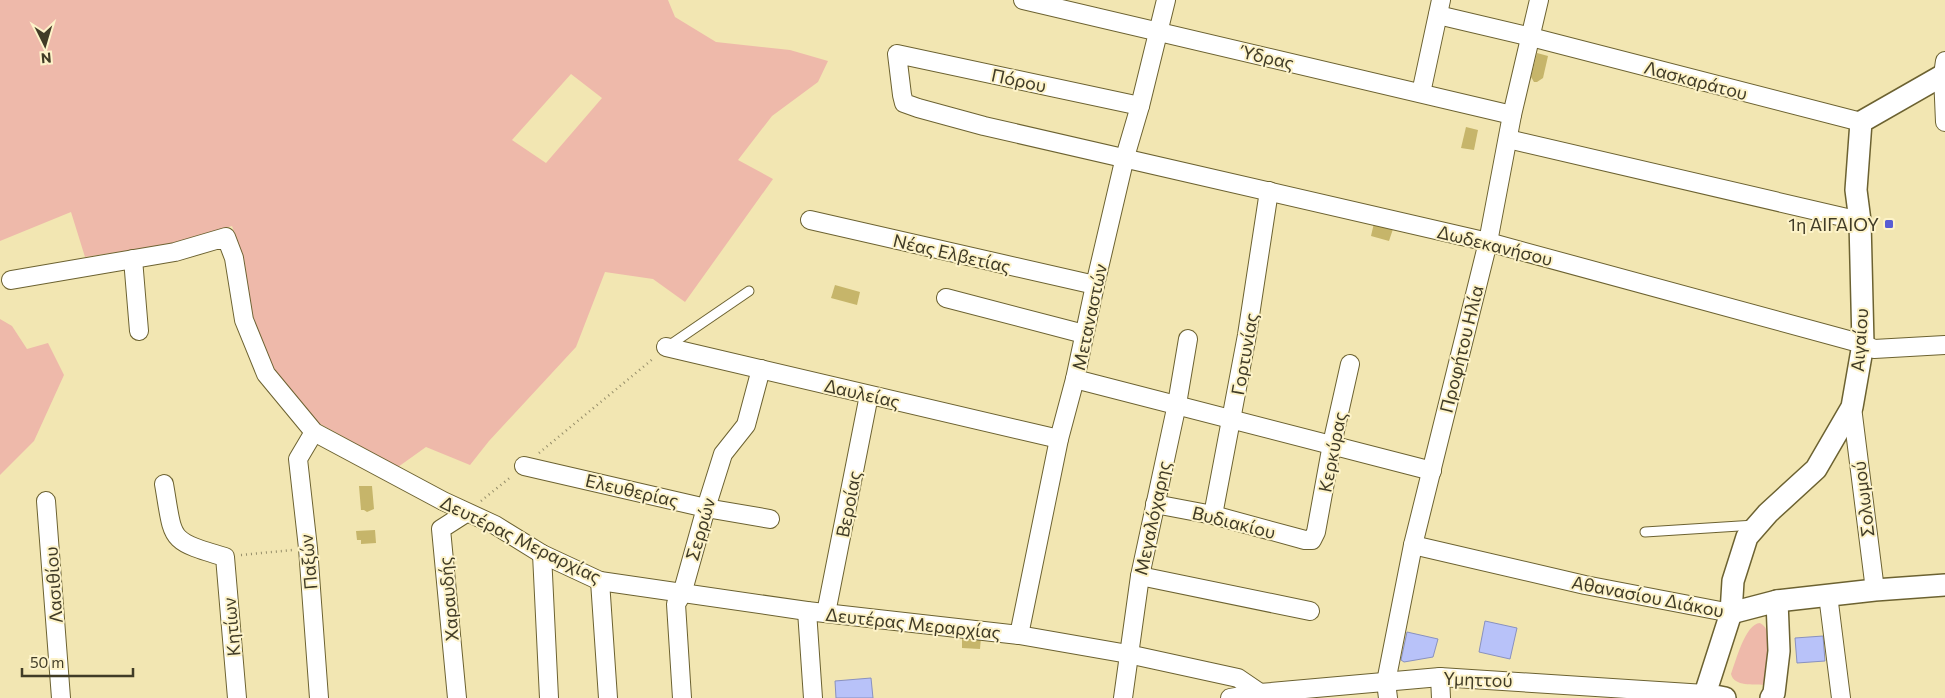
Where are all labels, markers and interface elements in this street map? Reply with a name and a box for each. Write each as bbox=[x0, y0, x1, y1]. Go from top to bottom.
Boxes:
north arrow bbox=[20, 20, 70, 70]
street label: Ύδρας bbox=[1237, 40, 1296, 74]
text: N bbox=[40, 50, 52, 67]
street label: Λασκαράτου bbox=[1642, 56, 1750, 104]
street label: Πόρου bbox=[990, 63, 1048, 97]
place label: 1η ΑΙΓΑΙΟΥ bbox=[1788, 213, 1879, 235]
marker: 1η ΑΙΓΑΙΟΥ bbox=[1883, 218, 1895, 230]
street label: Δωδεκανήσου bbox=[1435, 220, 1555, 270]
street label: Νέας Ελβετίας bbox=[891, 229, 1013, 277]
street label: Μεταναστών bbox=[1067, 262, 1111, 372]
street label: Προφήτου Ηλία bbox=[1435, 283, 1487, 415]
street label: Αιγαίου bbox=[1846, 307, 1872, 373]
street label: Γορτυνίας bbox=[1226, 311, 1262, 397]
street label: Δαυλείας bbox=[822, 374, 902, 412]
street label: Κερκύρας bbox=[1313, 410, 1351, 494]
street label: Μεγαλόχαρης bbox=[1129, 459, 1175, 577]
street label: Σολωμού bbox=[1847, 460, 1879, 538]
street label: Ελευθερίας bbox=[583, 469, 681, 511]
street label: Βεροίας bbox=[831, 469, 865, 539]
street label: Δευτέρας Μεραρχίας bbox=[437, 490, 605, 588]
street label: Σερρών bbox=[681, 495, 719, 563]
street label: Βυδιακίου bbox=[1190, 501, 1278, 543]
street label: Παξών bbox=[295, 533, 321, 591]
street label: Λασιθίου bbox=[39, 546, 67, 624]
street label: Χαραυδής bbox=[433, 556, 463, 642]
street label: Αθανασίου Διάκου bbox=[1570, 570, 1726, 622]
street label: Κητίων bbox=[217, 597, 245, 657]
street label: Δευτέρας Μεραρχίας bbox=[824, 603, 1002, 643]
scale bar bbox=[22, 646, 134, 678]
text: 50 m bbox=[30, 653, 64, 671]
street label: Υμηττού bbox=[1443, 667, 1513, 691]

